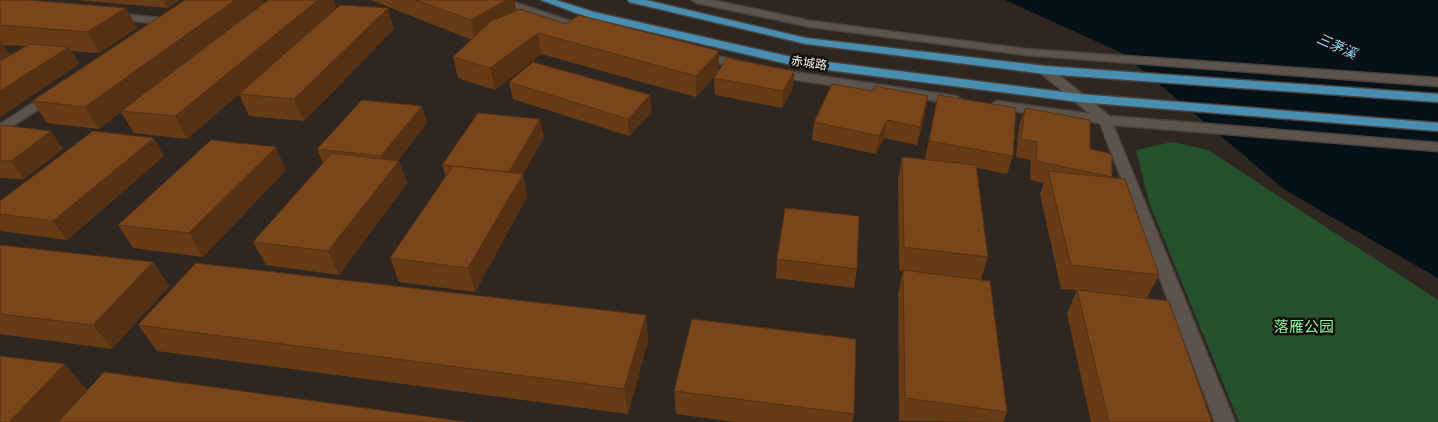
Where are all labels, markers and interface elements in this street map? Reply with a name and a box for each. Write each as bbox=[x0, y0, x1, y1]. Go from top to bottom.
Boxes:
water label: 三茅溪 bbox=[1314, 30, 1361, 64]
street label: 赤城路 bbox=[790, 54, 828, 72]
park label: 落雁公园 bbox=[1274, 318, 1334, 336]

